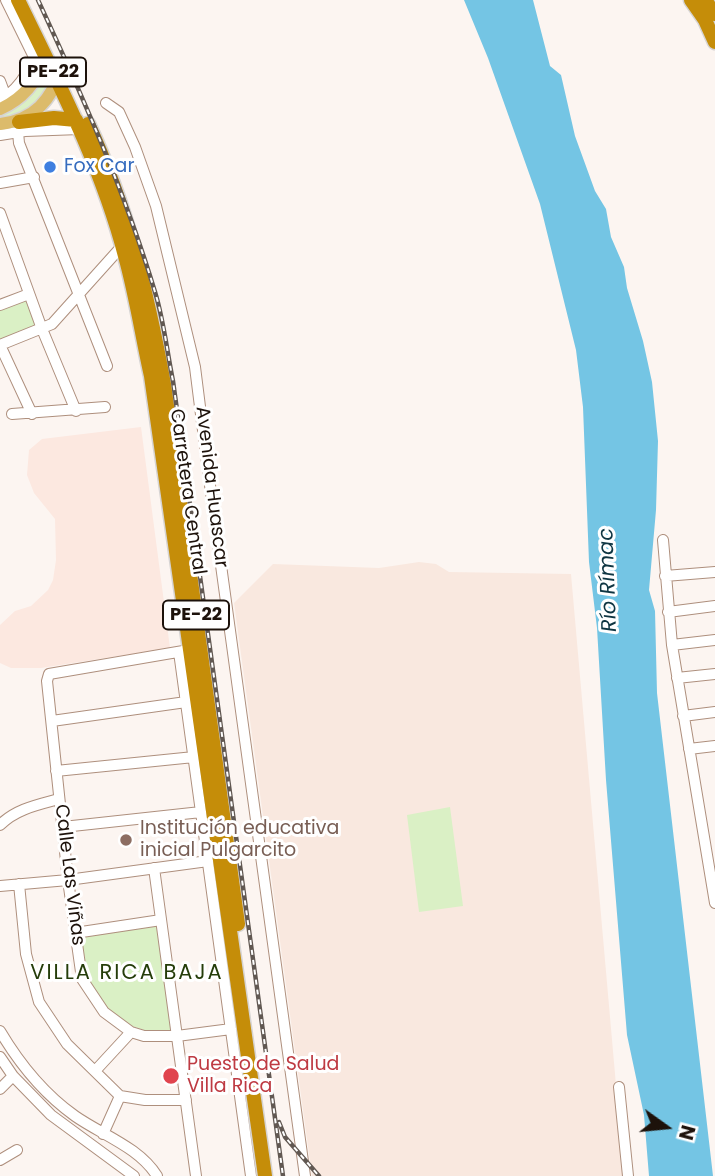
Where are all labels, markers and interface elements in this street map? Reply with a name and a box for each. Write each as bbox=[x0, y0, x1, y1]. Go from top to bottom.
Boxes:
road number: PE-22 bbox=[20, 58, 86, 86]
place label: Fox Car bbox=[64, 156, 135, 178]
marker: Fox Car bbox=[42, 159, 58, 175]
street label: Avenida Huascar bbox=[190, 405, 232, 569]
street label: Carretera Central bbox=[164, 408, 210, 576]
water label: Río Rímac bbox=[595, 528, 623, 632]
road number: PE-22 bbox=[163, 600, 229, 630]
street label: Calle Las Viñas bbox=[49, 803, 89, 947]
place label: Institución educativa inicial Pulgarcito bbox=[140, 818, 339, 862]
marker: Institución educativa inicial Pulgarcito bbox=[118, 832, 134, 848]
district label: VILLA RICA BAJA bbox=[32, 961, 222, 987]
place label: Puesto de Salud Villa Rica bbox=[187, 1054, 339, 1098]
marker: Puesto de Salud Villa Rica bbox=[161, 1066, 181, 1086]
north arrow bbox=[631, 1092, 701, 1162]
text: N bbox=[672, 1122, 702, 1143]

